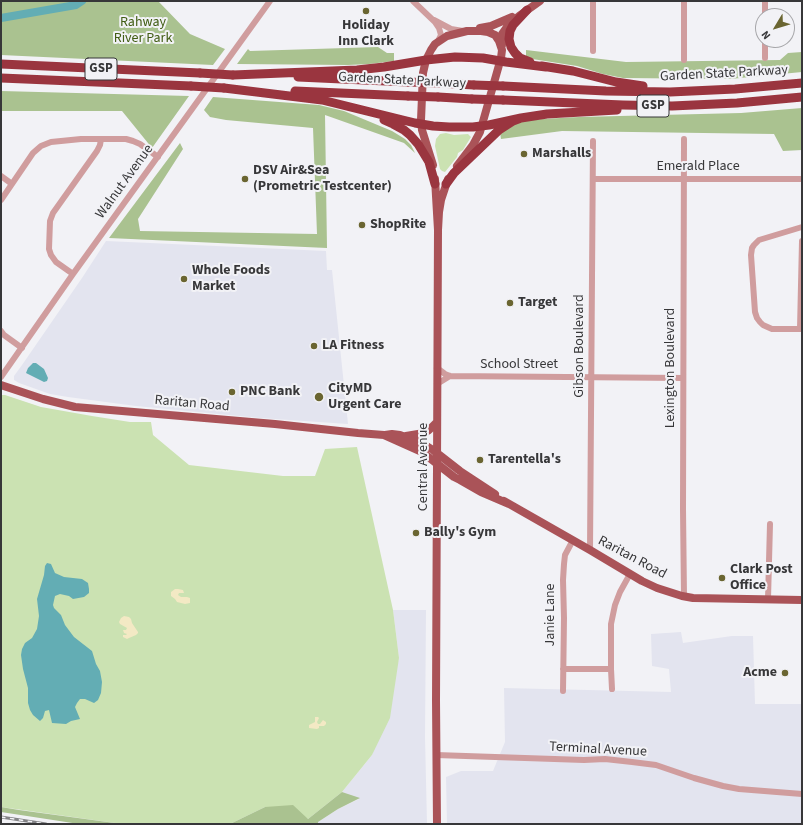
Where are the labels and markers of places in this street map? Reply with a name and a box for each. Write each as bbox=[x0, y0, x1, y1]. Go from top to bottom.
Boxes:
marker: Holiday Inn Clark bbox=[361, 6, 371, 16]
place label: Holiday Inn Clark bbox=[338, 18, 394, 50]
place label: Marshalls bbox=[532, 146, 591, 162]
marker: Marshalls bbox=[519, 149, 529, 159]
place label: DSV Air&Sea (Prometric Testcenter) bbox=[253, 163, 392, 196]
marker: DSV Air&Sea (Prometric Testcenter) bbox=[240, 174, 250, 184]
place label: ShopRite bbox=[370, 217, 426, 233]
marker: ShopRite bbox=[357, 220, 367, 230]
place label: Whole Foods Market bbox=[192, 263, 270, 296]
marker: Whole Foods Market bbox=[179, 274, 189, 284]
place label: Target bbox=[518, 295, 557, 311]
marker: Target bbox=[505, 298, 515, 308]
place label: LA Fitness bbox=[322, 338, 384, 354]
marker: LA Fitness bbox=[309, 341, 319, 351]
place label: CityMD Urgent Care bbox=[328, 381, 402, 414]
place label: PNC Bank bbox=[240, 384, 300, 400]
marker: PNC Bank bbox=[227, 387, 237, 397]
marker: CityMD Urgent Care bbox=[313, 391, 325, 403]
place label: Tarentella's bbox=[488, 452, 561, 468]
marker: Tarentella's bbox=[475, 455, 485, 465]
place label: Bally's Gym bbox=[424, 525, 496, 541]
marker: Bally's Gym bbox=[411, 528, 421, 538]
place label: Clark Post Office bbox=[730, 562, 793, 594]
marker: Clark Post Office bbox=[717, 573, 727, 583]
place label: Acme bbox=[743, 665, 777, 681]
marker: Acme bbox=[780, 668, 790, 678]

